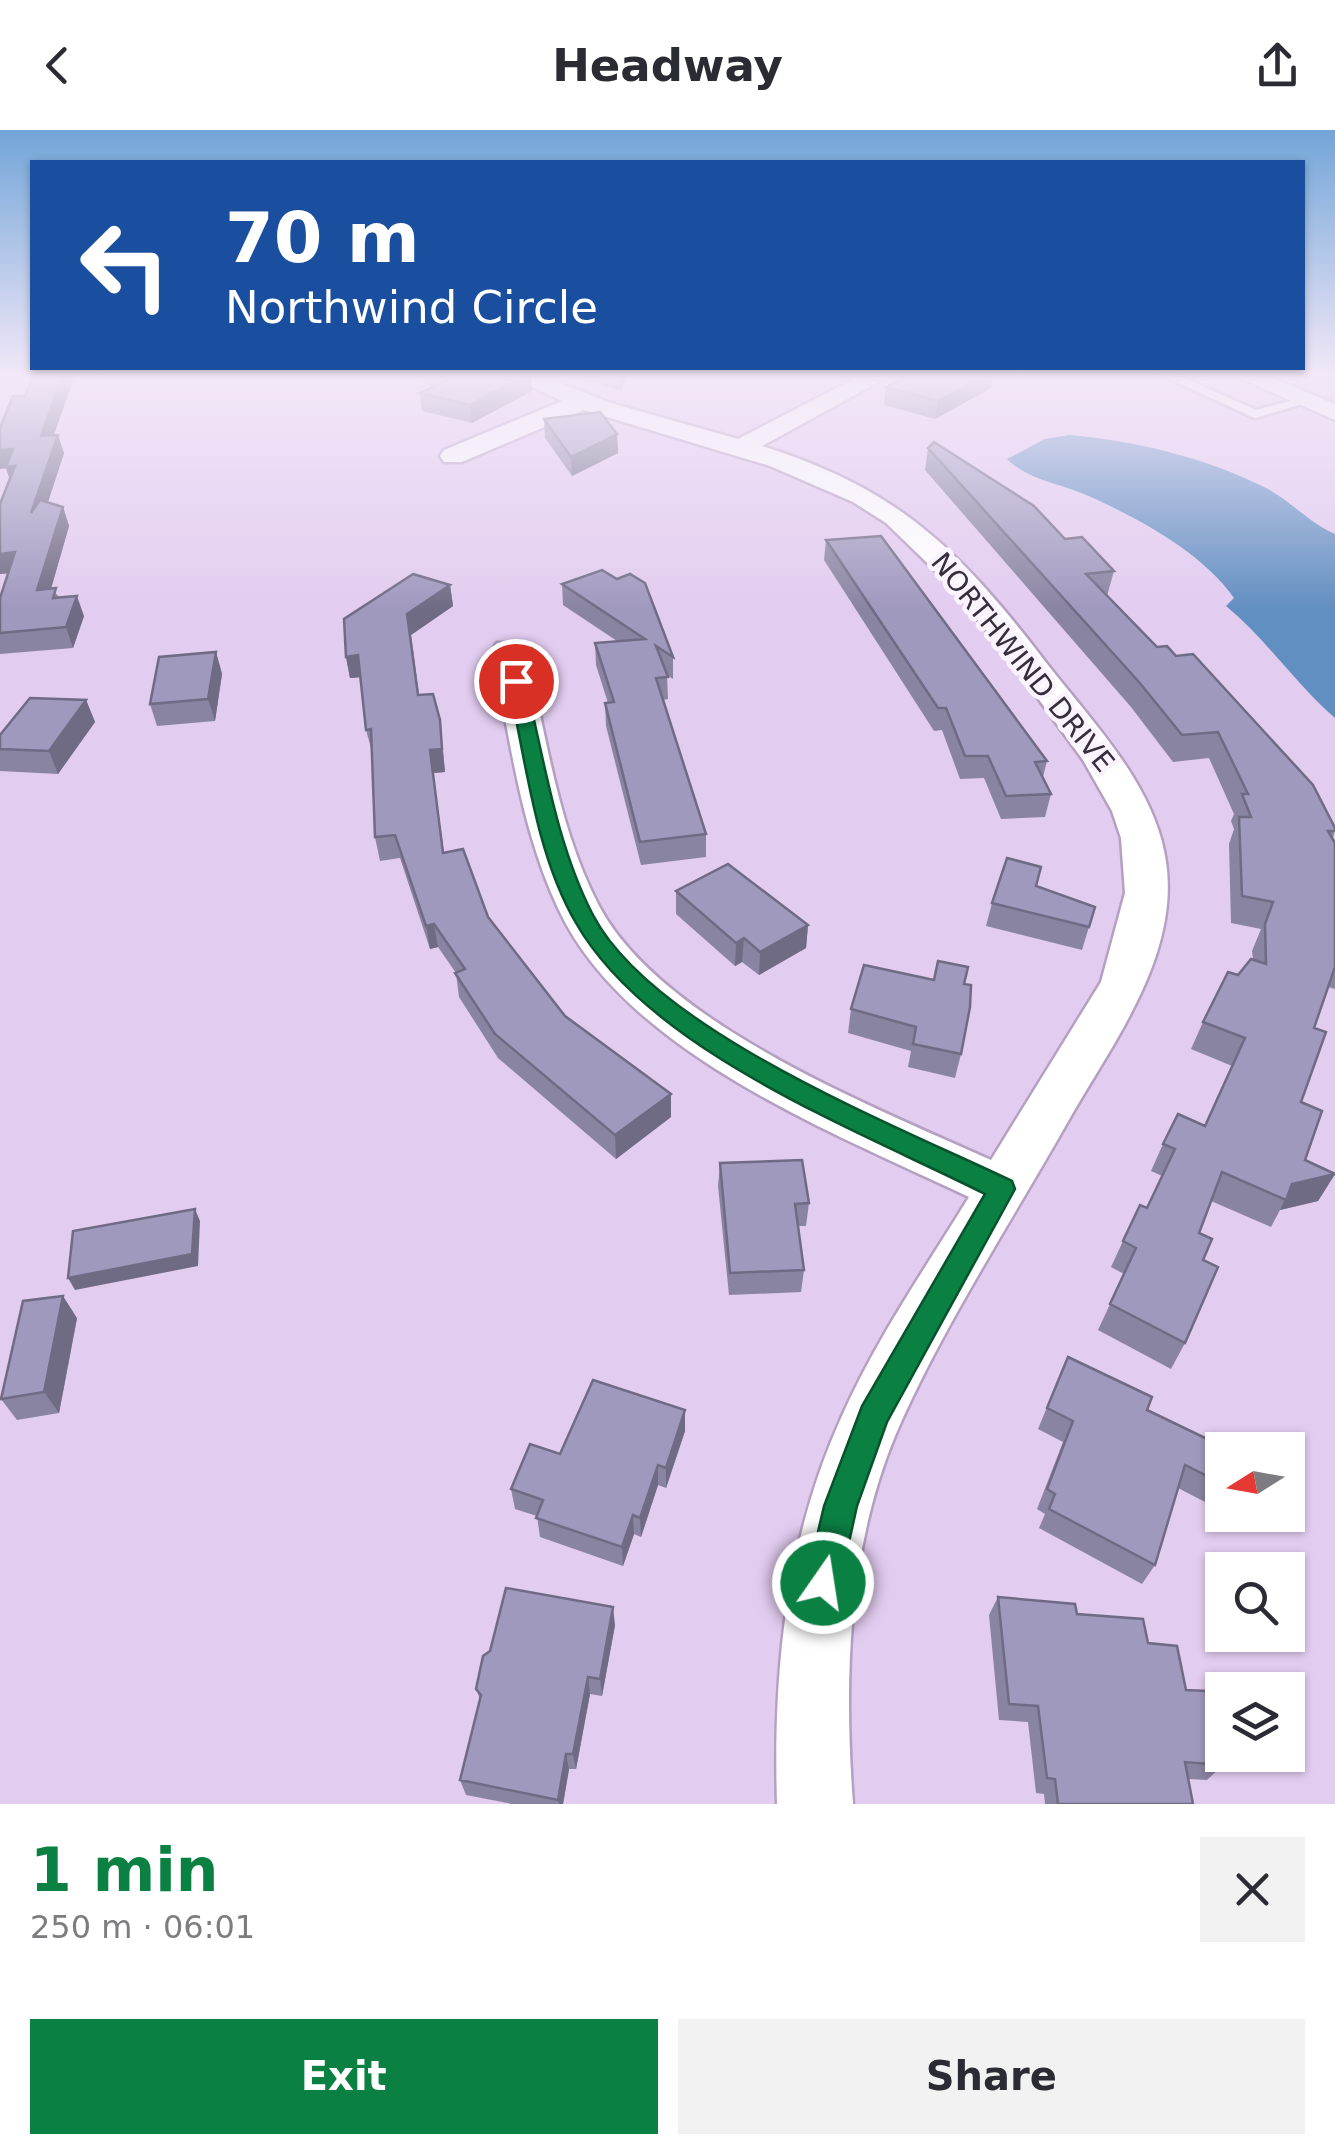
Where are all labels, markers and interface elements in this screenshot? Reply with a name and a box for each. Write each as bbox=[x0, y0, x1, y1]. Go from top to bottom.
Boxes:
icon: back bbox=[30, 38, 85, 93]
icon: share bbox=[1250, 38, 1305, 93]
text: Headway bbox=[552, 39, 783, 92]
text: 70 m bbox=[225, 197, 420, 279]
icon: left bbox=[60, 200, 190, 330]
text: Northwind Circle bbox=[225, 281, 598, 334]
street label: NORTHWIND DRIVE bbox=[924, 546, 1121, 778]
pin bbox=[474, 639, 559, 724]
icon: arrive bbox=[489, 654, 544, 709]
north arrow bbox=[1205, 1432, 1305, 1532]
map controls bbox=[1205, 1432, 1305, 1772]
position arrow bbox=[771, 1531, 875, 1635]
button: search bbox=[1205, 1552, 1305, 1652]
button: layers bbox=[1205, 1672, 1305, 1772]
text: 1 min bbox=[30, 1835, 218, 1905]
button: close bbox=[1200, 1837, 1305, 1942]
text: 250 m · 06:01 bbox=[30, 1908, 255, 1946]
button: Exit bbox=[30, 2019, 658, 2134]
button: Share bbox=[678, 2019, 1305, 2134]

